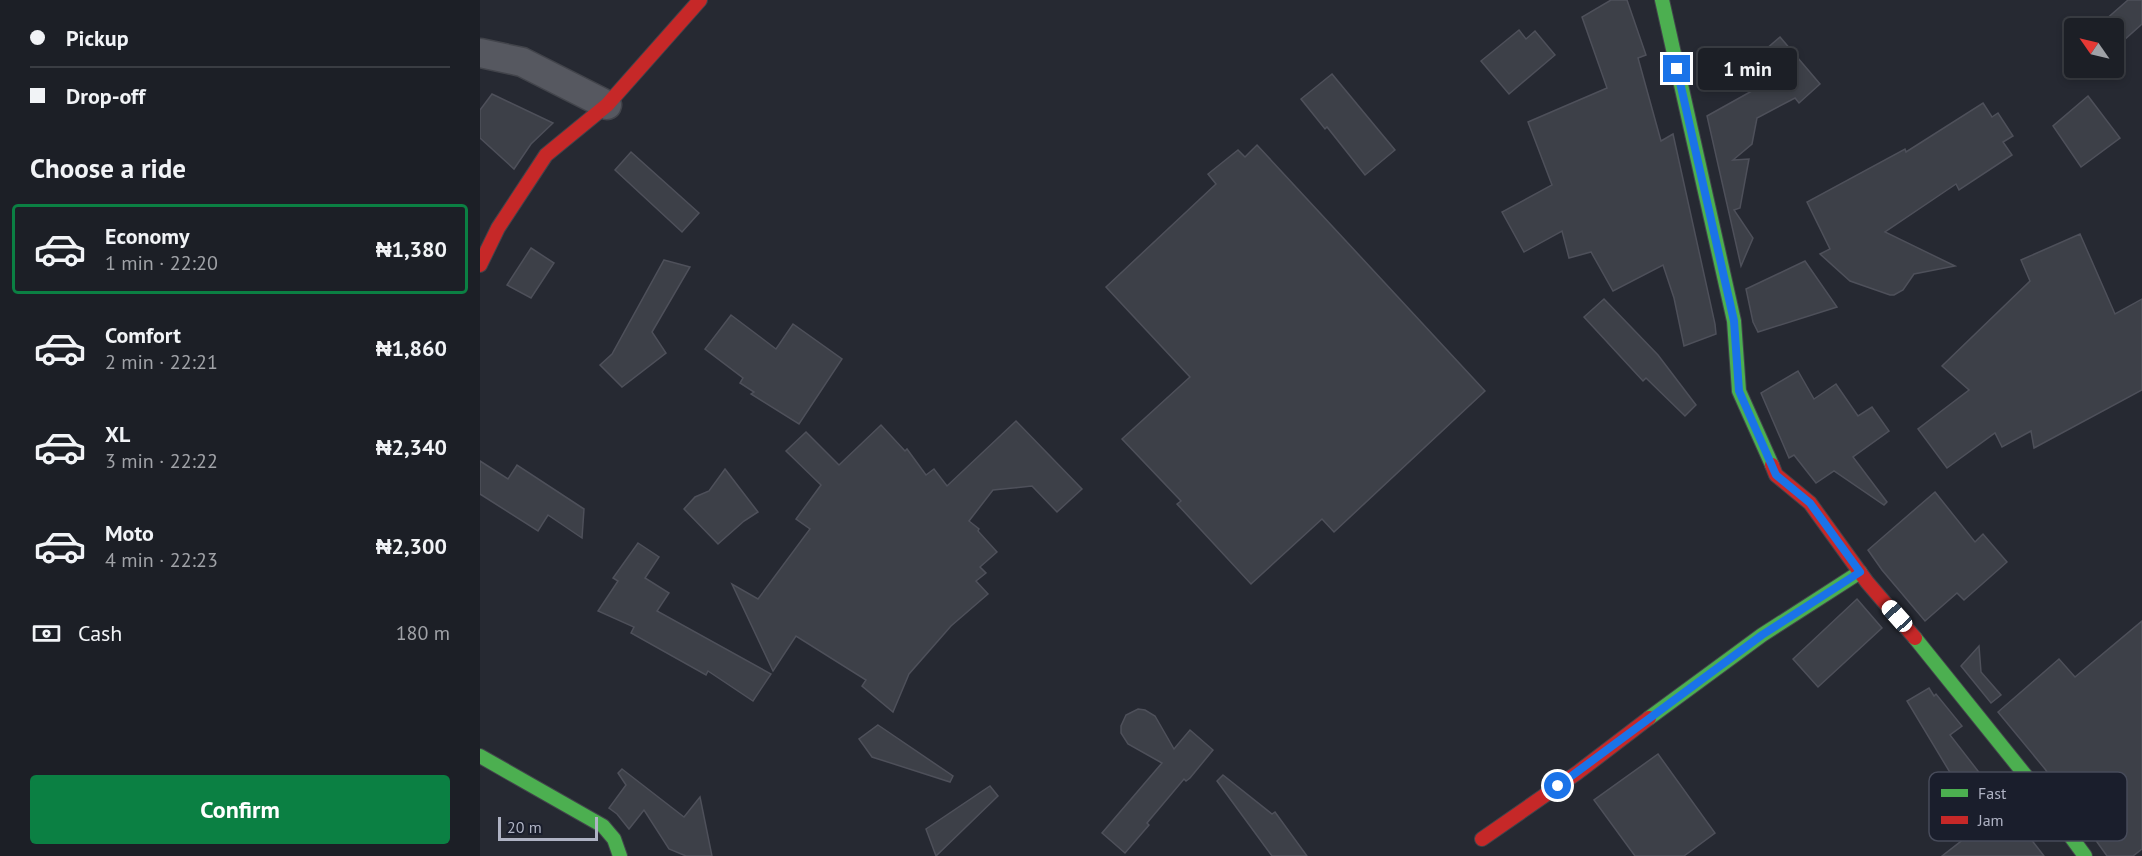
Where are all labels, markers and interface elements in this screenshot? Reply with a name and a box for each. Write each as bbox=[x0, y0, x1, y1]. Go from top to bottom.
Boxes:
north arrow bbox=[2064, 18, 2124, 78]
map controls bbox=[2064, 18, 2124, 78]
text: Pickup bbox=[66, 24, 129, 52]
callout: 1 min bbox=[1698, 48, 1797, 90]
route end bbox=[1663, 55, 1690, 82]
text: 1 min bbox=[1723, 56, 1772, 82]
text: Drop-off bbox=[66, 82, 145, 110]
text: Choose a ride bbox=[30, 151, 186, 185]
icon: car bbox=[33, 222, 87, 276]
text: Economy bbox=[105, 222, 189, 250]
text: ₦1,380 bbox=[376, 235, 447, 263]
text: 1 min · 22:20 bbox=[105, 250, 218, 276]
icon: car bbox=[33, 321, 87, 375]
text: Comfort bbox=[105, 321, 181, 349]
text: ₦1,860 bbox=[376, 334, 447, 362]
text: 2 min · 22:21 bbox=[105, 349, 218, 375]
icon: car bbox=[33, 420, 87, 474]
text: XL bbox=[105, 420, 130, 448]
text: ₦2,340 bbox=[376, 433, 447, 461]
text: 3 min · 22:22 bbox=[105, 448, 218, 474]
icon: car bbox=[33, 519, 87, 573]
text: Moto bbox=[105, 519, 154, 547]
text: ₦2,300 bbox=[376, 532, 447, 560]
text: 4 min · 22:23 bbox=[105, 547, 218, 573]
car bbox=[1878, 597, 1916, 635]
icon: cash bbox=[30, 617, 63, 650]
text: Cash bbox=[78, 619, 122, 647]
text: 180 m bbox=[396, 620, 450, 646]
route start bbox=[1544, 772, 1571, 799]
legend bbox=[1929, 772, 2127, 841]
button: Confirm bbox=[30, 775, 450, 844]
text: Fast bbox=[1978, 783, 2007, 803]
text: Jam bbox=[1977, 810, 2004, 830]
scale bar bbox=[498, 814, 598, 842]
text: 20 m bbox=[507, 817, 542, 837]

